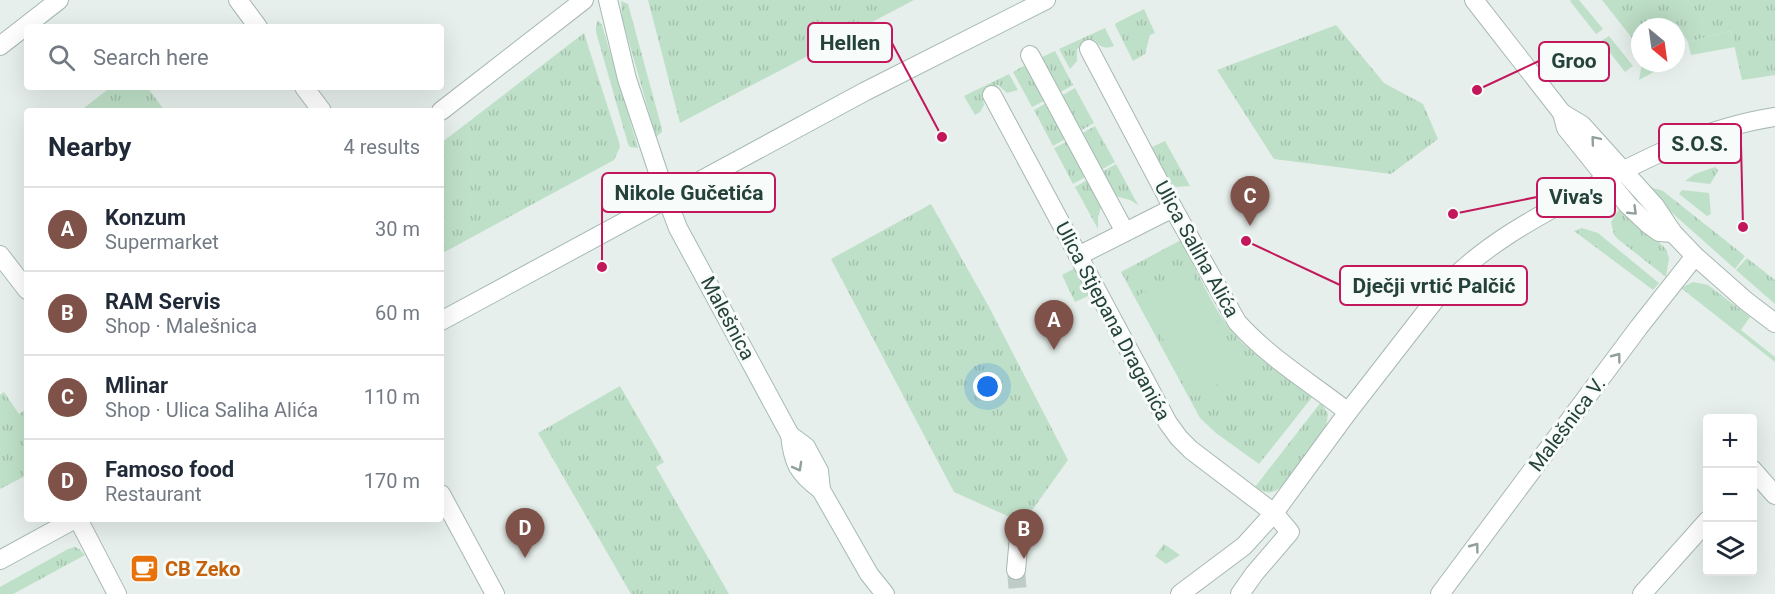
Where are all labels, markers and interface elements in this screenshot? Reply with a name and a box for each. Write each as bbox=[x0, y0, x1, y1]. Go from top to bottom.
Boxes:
north arrow bbox=[1631, 18, 1685, 72]
callout: Hellen bbox=[808, 23, 892, 62]
search box bbox=[24, 24, 444, 90]
text: Hellen bbox=[820, 31, 880, 55]
icon: search bbox=[45, 41, 78, 74]
callout: Groo bbox=[1539, 42, 1609, 81]
text: Search here bbox=[93, 45, 209, 70]
text: Groo bbox=[1551, 49, 1597, 73]
callout: S.O.S. bbox=[1659, 124, 1741, 163]
text: Nearby bbox=[48, 132, 131, 162]
text: S.O.S. bbox=[1671, 132, 1729, 156]
text: 4 results bbox=[344, 135, 420, 159]
one-way arrow bbox=[1591, 136, 1602, 147]
callout: Nikole Gučetića bbox=[602, 173, 775, 212]
pin: C bbox=[1230, 176, 1270, 226]
street label: Ulica Saliha Alića bbox=[1150, 177, 1244, 321]
callout: Viva's bbox=[1537, 178, 1615, 217]
text: Nikole Gučetića bbox=[615, 181, 763, 205]
text: Viva's bbox=[1549, 185, 1603, 209]
one-way arrow bbox=[1626, 203, 1637, 214]
text: Konzum bbox=[105, 205, 186, 230]
text: A bbox=[61, 217, 74, 241]
text: 30 m bbox=[375, 217, 420, 241]
street label: Ulica Stjepana Draganića bbox=[1050, 218, 1176, 424]
text: Supermarket bbox=[105, 230, 219, 254]
callout: Dječji vrtić Palčić bbox=[1340, 266, 1527, 305]
street label: Malešnica bbox=[696, 272, 760, 364]
text: Dječji vrtić Palčić bbox=[1353, 274, 1516, 298]
text: RAM Servis bbox=[105, 289, 221, 314]
pin: A bbox=[1034, 300, 1074, 350]
text: B bbox=[61, 301, 74, 325]
text: 60 m bbox=[375, 301, 420, 325]
text: Shop · Malešnica bbox=[105, 314, 257, 338]
one-way arrow bbox=[1610, 353, 1621, 364]
your location bbox=[973, 372, 1002, 401]
street label: Malešnica V. bbox=[1524, 372, 1610, 476]
text: Mlinar bbox=[105, 373, 168, 398]
text: C bbox=[61, 385, 74, 409]
text: 110 m bbox=[364, 385, 420, 409]
text: Shop · Ulica Saliha Alića bbox=[105, 398, 318, 422]
map controls bbox=[1703, 414, 1757, 576]
button: + bbox=[1703, 414, 1757, 468]
text: Famoso food bbox=[105, 457, 234, 482]
one-way arrow bbox=[791, 461, 802, 471]
button: − bbox=[1703, 468, 1757, 522]
text: D bbox=[61, 469, 74, 493]
text: 170 m bbox=[364, 469, 420, 493]
text: Restaurant bbox=[105, 482, 202, 506]
pin: D bbox=[506, 508, 544, 558]
pin: B bbox=[1004, 510, 1044, 559]
button: layers bbox=[1703, 522, 1757, 576]
one-way arrow bbox=[1468, 543, 1479, 554]
cafe icon: CB Zeko bbox=[128, 553, 160, 585]
place label: CB Zeko bbox=[165, 557, 241, 581]

